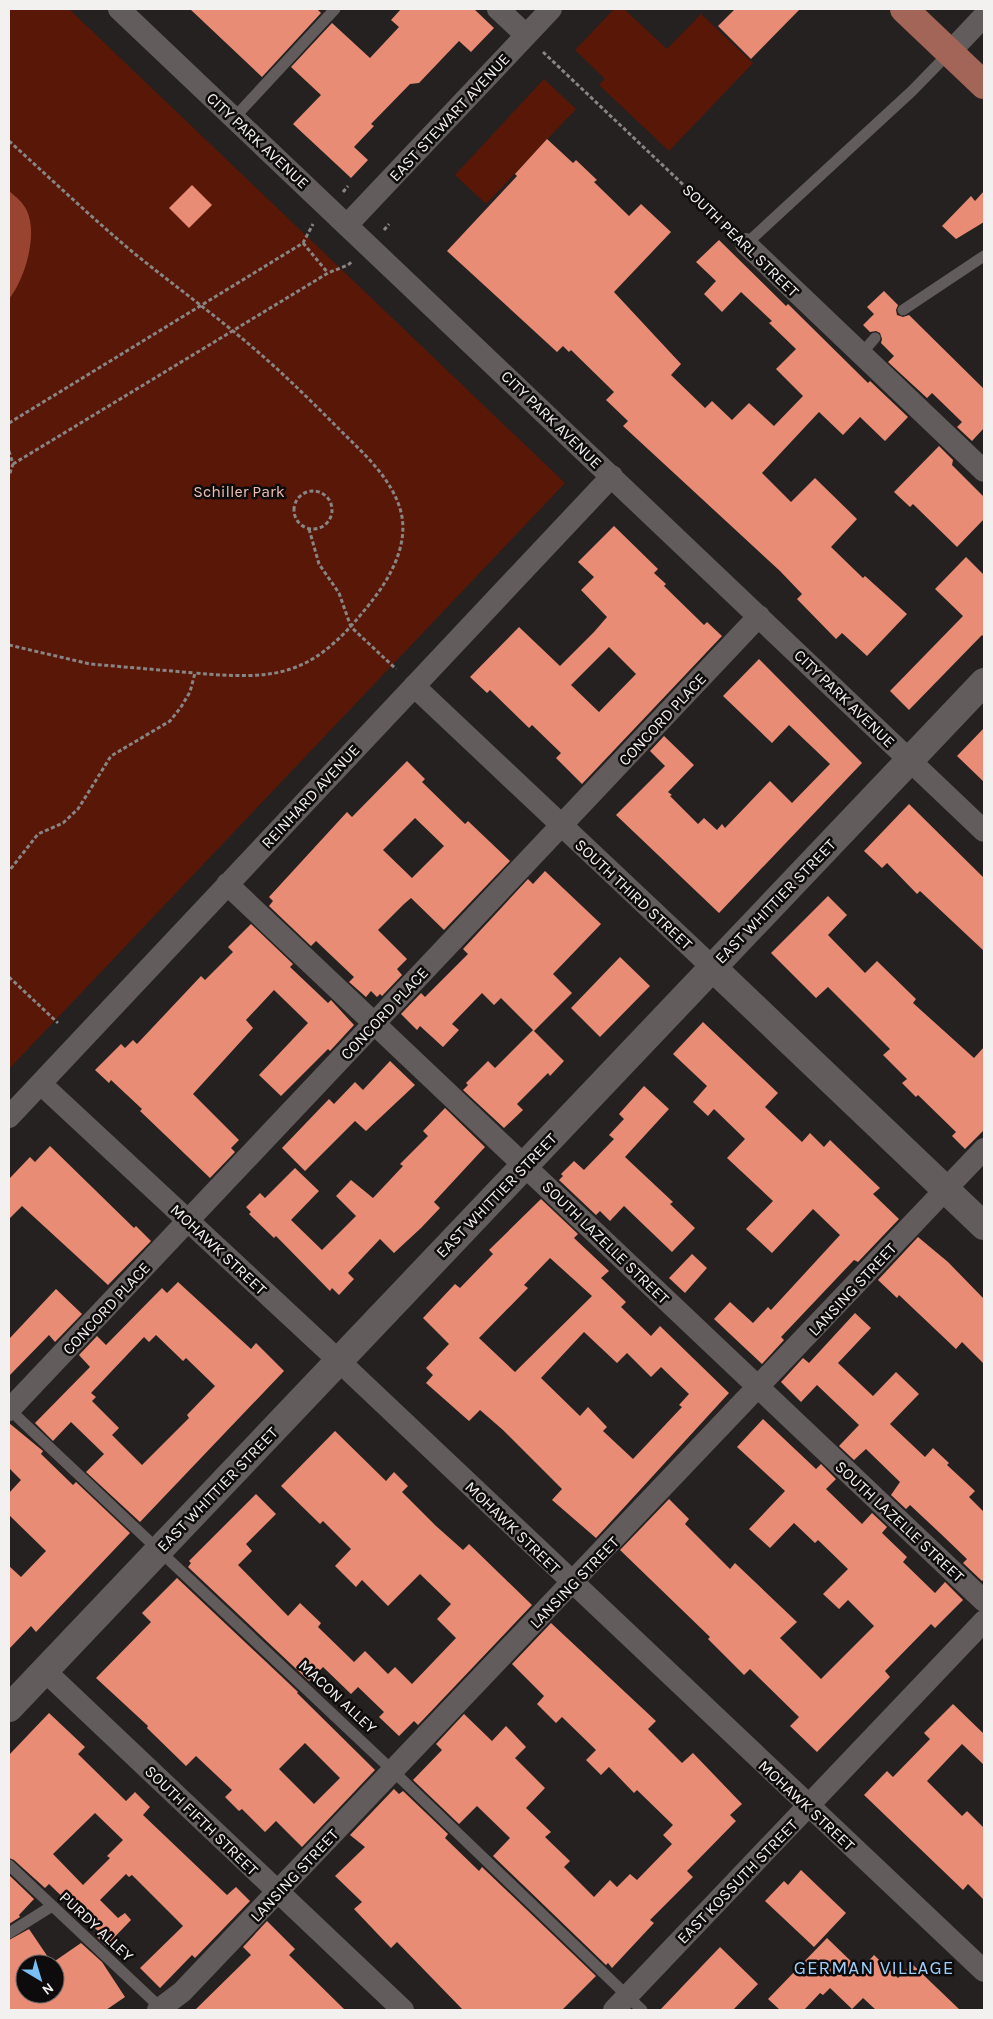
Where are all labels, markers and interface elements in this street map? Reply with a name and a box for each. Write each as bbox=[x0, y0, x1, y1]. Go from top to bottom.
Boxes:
street label: EAST STEWART AVENUE bbox=[385, 49, 514, 185]
street label: CITY PARK AVENUE bbox=[203, 88, 313, 193]
street label: SOUTH PEARL STREET bbox=[678, 180, 803, 301]
street label: CITY PARK AVENUE bbox=[497, 366, 606, 472]
park label: Schiller Park bbox=[193, 482, 285, 501]
street label: CITY PARK AVENUE bbox=[790, 645, 899, 751]
street label: CONCORD PLACE bbox=[615, 669, 710, 770]
street label: REINHARD AVENUE bbox=[257, 740, 363, 852]
street label: SOUTH THIRD STREET bbox=[571, 835, 696, 954]
street label: EAST WHITTIER STREET bbox=[711, 835, 840, 968]
street label: CONCORD PLACE bbox=[337, 963, 432, 1064]
street label: EAST WHITTIER STREET bbox=[432, 1129, 561, 1262]
street label: SOUTH LAZELLE STREET bbox=[538, 1177, 673, 1308]
street label: MOHAWK STREET bbox=[167, 1200, 271, 1299]
street label: LANSING STREET bbox=[804, 1239, 900, 1340]
street label: CONCORD PLACE bbox=[59, 1258, 154, 1359]
street label: EAST WHITTIER STREET bbox=[153, 1423, 282, 1556]
street label: SOUTH LAZELLE STREET bbox=[831, 1457, 968, 1586]
street label: MOHAWK STREET bbox=[461, 1477, 564, 1577]
street label: LANSING STREET bbox=[526, 1532, 623, 1632]
street label: MACON ALLEY bbox=[295, 1655, 381, 1737]
street label: MOHAWK STREET bbox=[755, 1756, 859, 1855]
street label: SOUTH FIFTH STREET bbox=[141, 1761, 262, 1879]
street label: EAST KOSSUTH STREET bbox=[673, 1815, 802, 1947]
street label: LANSING STREET bbox=[246, 1825, 342, 1926]
street label: PURDY ALLEY bbox=[56, 1887, 138, 1965]
north arrow bbox=[15, 1954, 65, 2004]
district label: GERMAN VILLAGE bbox=[794, 1957, 954, 1979]
text: N bbox=[39, 1979, 57, 1999]

